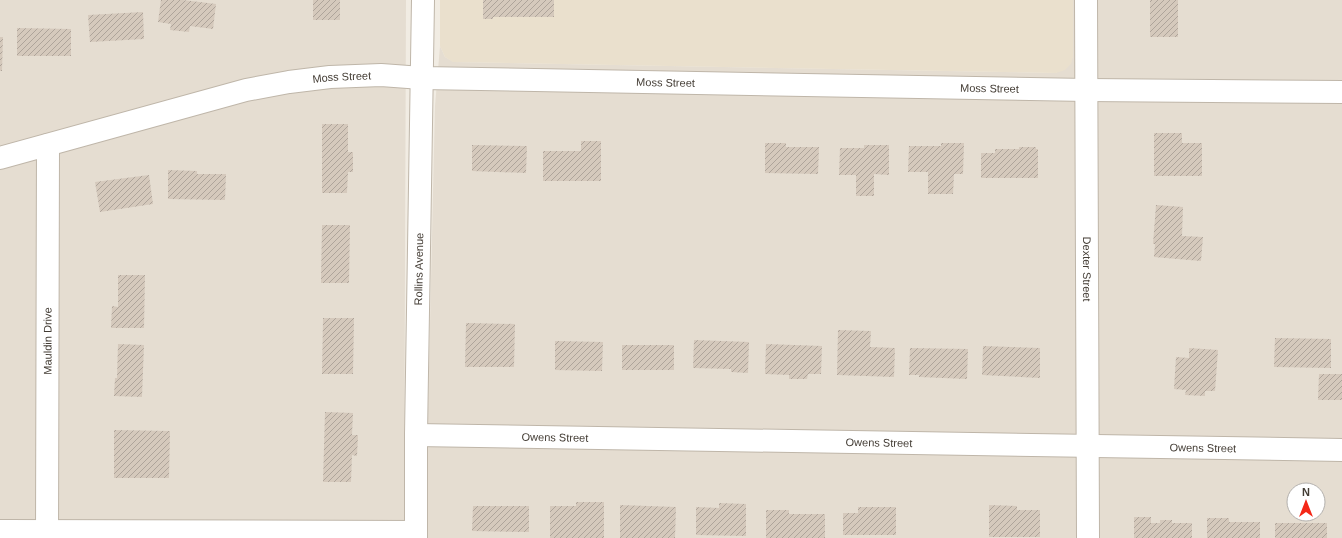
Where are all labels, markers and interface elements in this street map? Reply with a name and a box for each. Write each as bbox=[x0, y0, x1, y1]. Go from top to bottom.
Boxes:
street label: Moss Street bbox=[312, 69, 371, 85]
street label: Moss Street bbox=[636, 76, 695, 89]
street label: Moss Street bbox=[960, 82, 1019, 95]
street label: Rollins Avenue bbox=[412, 233, 425, 305]
street label: Dexter Street bbox=[1081, 237, 1093, 301]
street label: Mauldin Drive bbox=[41, 307, 54, 375]
street label: Owens Street bbox=[522, 431, 588, 444]
street label: Owens Street bbox=[845, 436, 912, 449]
street label: Owens Street bbox=[1169, 441, 1236, 454]
north arrow bbox=[1286, 482, 1326, 522]
text: N bbox=[1302, 486, 1310, 498]

